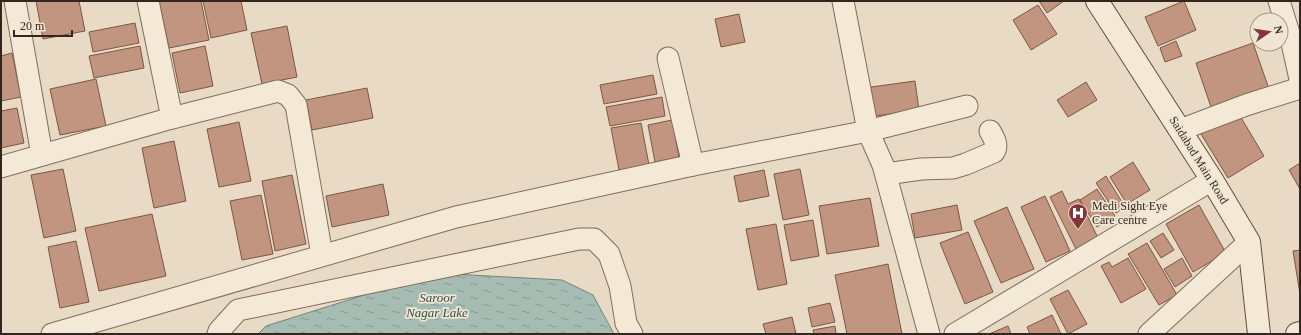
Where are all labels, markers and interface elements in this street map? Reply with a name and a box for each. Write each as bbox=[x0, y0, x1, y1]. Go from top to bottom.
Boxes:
scale bar bbox=[14, 12, 72, 38]
north arrow bbox=[1249, 12, 1289, 52]
text: 20 m bbox=[20, 19, 45, 33]
text: N bbox=[1272, 25, 1285, 35]
street label: Saidabad Main Road bbox=[1166, 114, 1232, 206]
place label: Medi Sight Eye Care centre bbox=[1092, 199, 1167, 227]
hospital icon: Medi Sight Eye Care centre bbox=[1067, 202, 1089, 230]
water label: Saroor Nagar Lake bbox=[405, 290, 468, 320]

